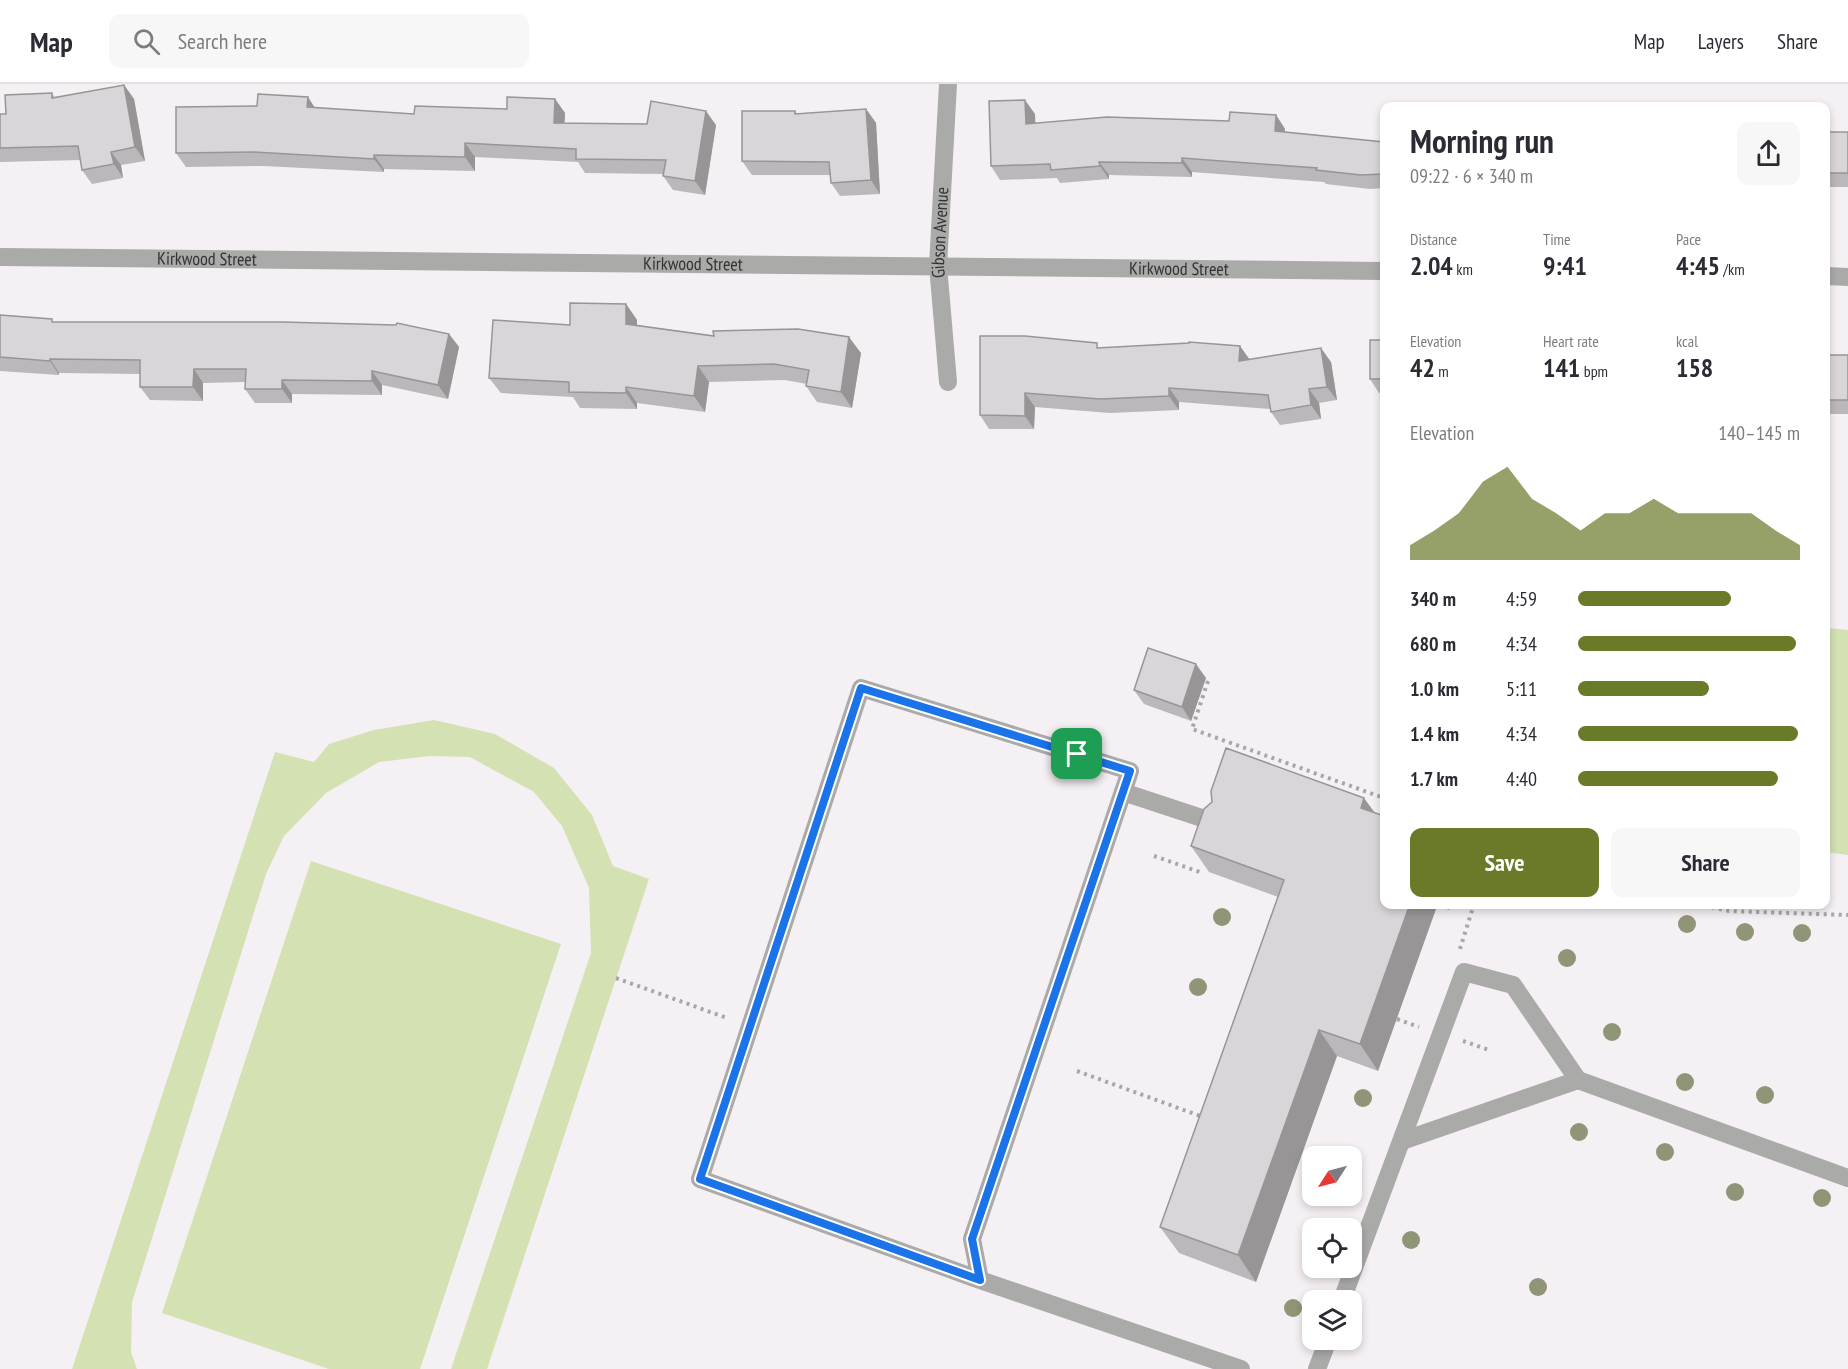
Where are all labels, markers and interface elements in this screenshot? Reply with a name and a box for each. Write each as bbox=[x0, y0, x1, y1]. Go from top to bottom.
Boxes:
search box bbox=[109, 14, 529, 68]
text: Map bbox=[30, 23, 73, 60]
icon: search bbox=[130, 25, 163, 58]
text: Search here bbox=[178, 27, 267, 55]
text: Map bbox=[1634, 28, 1665, 55]
text: Layers bbox=[1698, 28, 1744, 55]
text: Share bbox=[1777, 28, 1818, 55]
text: Morning run bbox=[1410, 119, 1554, 162]
button: share bbox=[1737, 122, 1800, 185]
text: 09:22 · 6 × 340 m bbox=[1410, 163, 1533, 189]
street label: Gibson Avenue bbox=[926, 186, 953, 279]
text: Distance bbox=[1410, 229, 1457, 249]
text: Time bbox=[1543, 229, 1571, 249]
text: Pace bbox=[1676, 229, 1701, 249]
street label: Kirkwood Street bbox=[157, 247, 257, 271]
text: 2.04 bbox=[1410, 249, 1453, 282]
text: 9:41 bbox=[1543, 249, 1587, 282]
text: 4:45 bbox=[1676, 249, 1720, 282]
street label: Kirkwood Street bbox=[643, 252, 743, 276]
street label: Kirkwood Street bbox=[1129, 256, 1229, 280]
text: km bbox=[1453, 259, 1473, 279]
text: /km bbox=[1720, 259, 1745, 279]
text: Elevation bbox=[1410, 331, 1461, 351]
text: Heart rate bbox=[1543, 331, 1599, 351]
text: kcal bbox=[1676, 331, 1698, 351]
text: 42 bbox=[1410, 351, 1435, 384]
text: 141 bbox=[1543, 351, 1580, 384]
text: 158 bbox=[1676, 351, 1713, 384]
text: m bbox=[1435, 361, 1449, 381]
text: bpm bbox=[1580, 361, 1608, 381]
text: Elevation bbox=[1410, 420, 1474, 446]
text: 140–145 m bbox=[1718, 420, 1800, 446]
text: 340 m bbox=[1410, 586, 1456, 612]
text: 4:59 bbox=[1506, 586, 1537, 612]
text: 680 m bbox=[1410, 631, 1456, 657]
text: 4:34 bbox=[1506, 631, 1537, 657]
text: 1.0 km bbox=[1410, 676, 1459, 702]
text: 5:11 bbox=[1506, 676, 1537, 702]
text: 1.4 km bbox=[1410, 721, 1459, 747]
text: 4:34 bbox=[1506, 721, 1537, 747]
pin bbox=[1051, 728, 1102, 779]
icon: arrive bbox=[1060, 737, 1093, 770]
text: 1.7 km bbox=[1410, 766, 1458, 792]
text: 4:40 bbox=[1506, 766, 1537, 792]
button: Save bbox=[1410, 828, 1599, 897]
button: Share bbox=[1611, 828, 1800, 897]
north arrow bbox=[1302, 1146, 1362, 1206]
map controls bbox=[1302, 1146, 1362, 1350]
button: locate bbox=[1302, 1218, 1362, 1278]
button: layers bbox=[1302, 1290, 1362, 1350]

